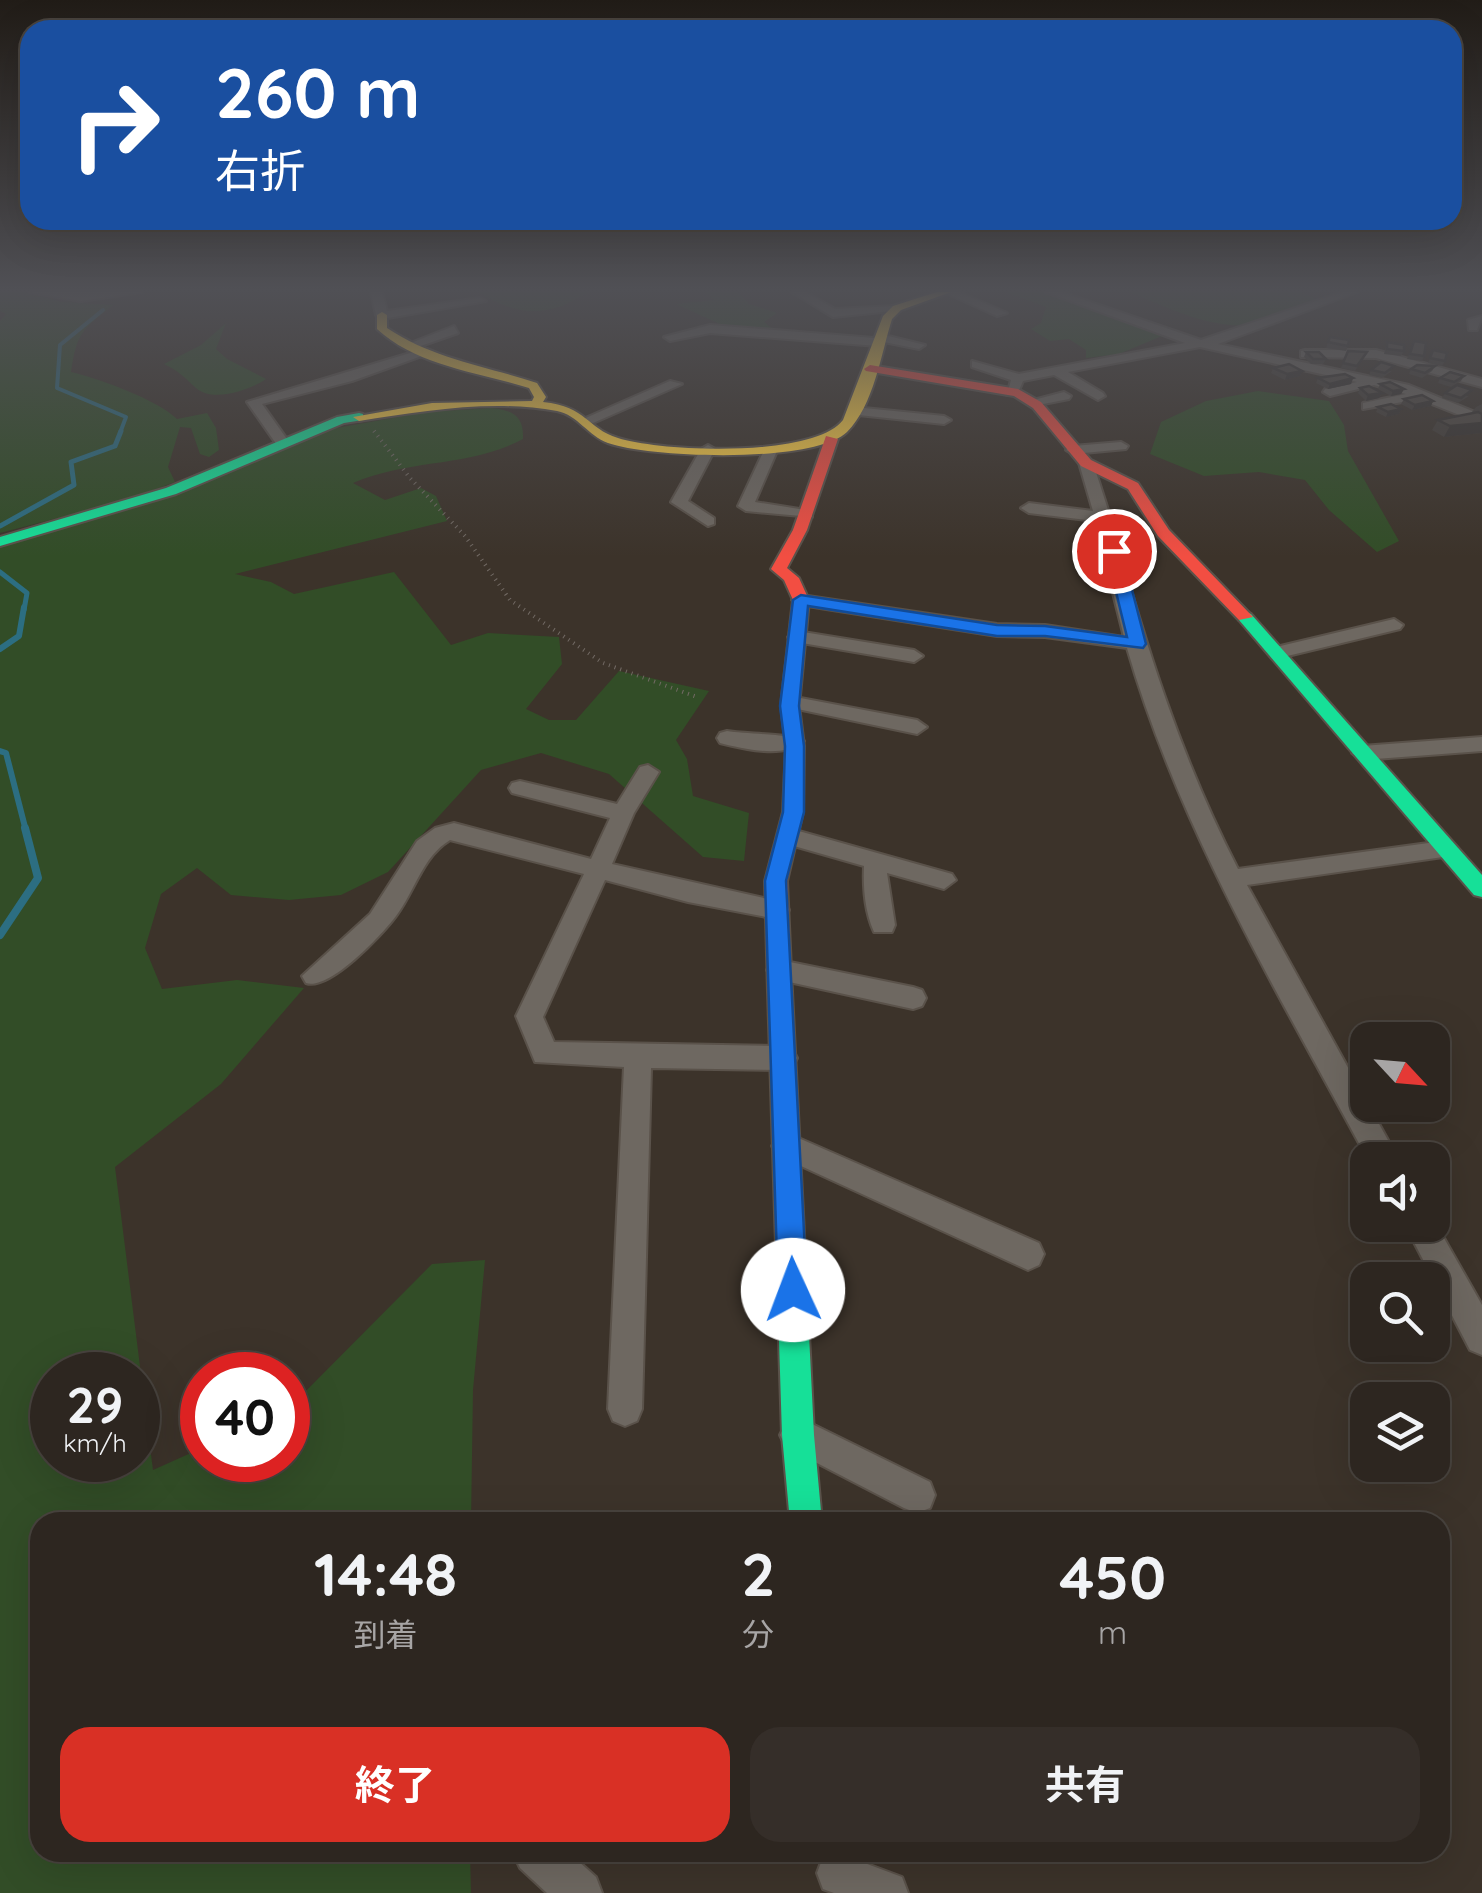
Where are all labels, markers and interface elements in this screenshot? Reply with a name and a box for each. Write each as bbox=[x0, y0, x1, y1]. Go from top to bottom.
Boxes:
text: 260 m bbox=[215, 48, 421, 136]
icon: right bbox=[50, 60, 180, 190]
text: 右折 bbox=[215, 142, 305, 198]
pin bbox=[1072, 509, 1157, 594]
icon: arrive bbox=[1087, 524, 1142, 579]
north arrow bbox=[1350, 1022, 1450, 1122]
map controls bbox=[1350, 1022, 1450, 1482]
button: sound bbox=[1350, 1142, 1450, 1242]
position arrow bbox=[741, 1238, 845, 1342]
button: search bbox=[1350, 1262, 1450, 1362]
speed limit sign: 40 bbox=[180, 1352, 310, 1482]
text: 29 bbox=[67, 1373, 123, 1436]
button: layers bbox=[1350, 1382, 1450, 1482]
text: km/h bbox=[63, 1427, 127, 1458]
text: 14:48 bbox=[314, 1536, 457, 1611]
text: 2 bbox=[741, 1536, 775, 1611]
text: 450 bbox=[1059, 1539, 1166, 1614]
text: m bbox=[1098, 1612, 1127, 1652]
text: 到着 bbox=[354, 1614, 418, 1654]
text: 分 bbox=[742, 1614, 774, 1654]
button: 終了 bbox=[60, 1727, 730, 1842]
button: 共有 bbox=[750, 1727, 1420, 1842]

